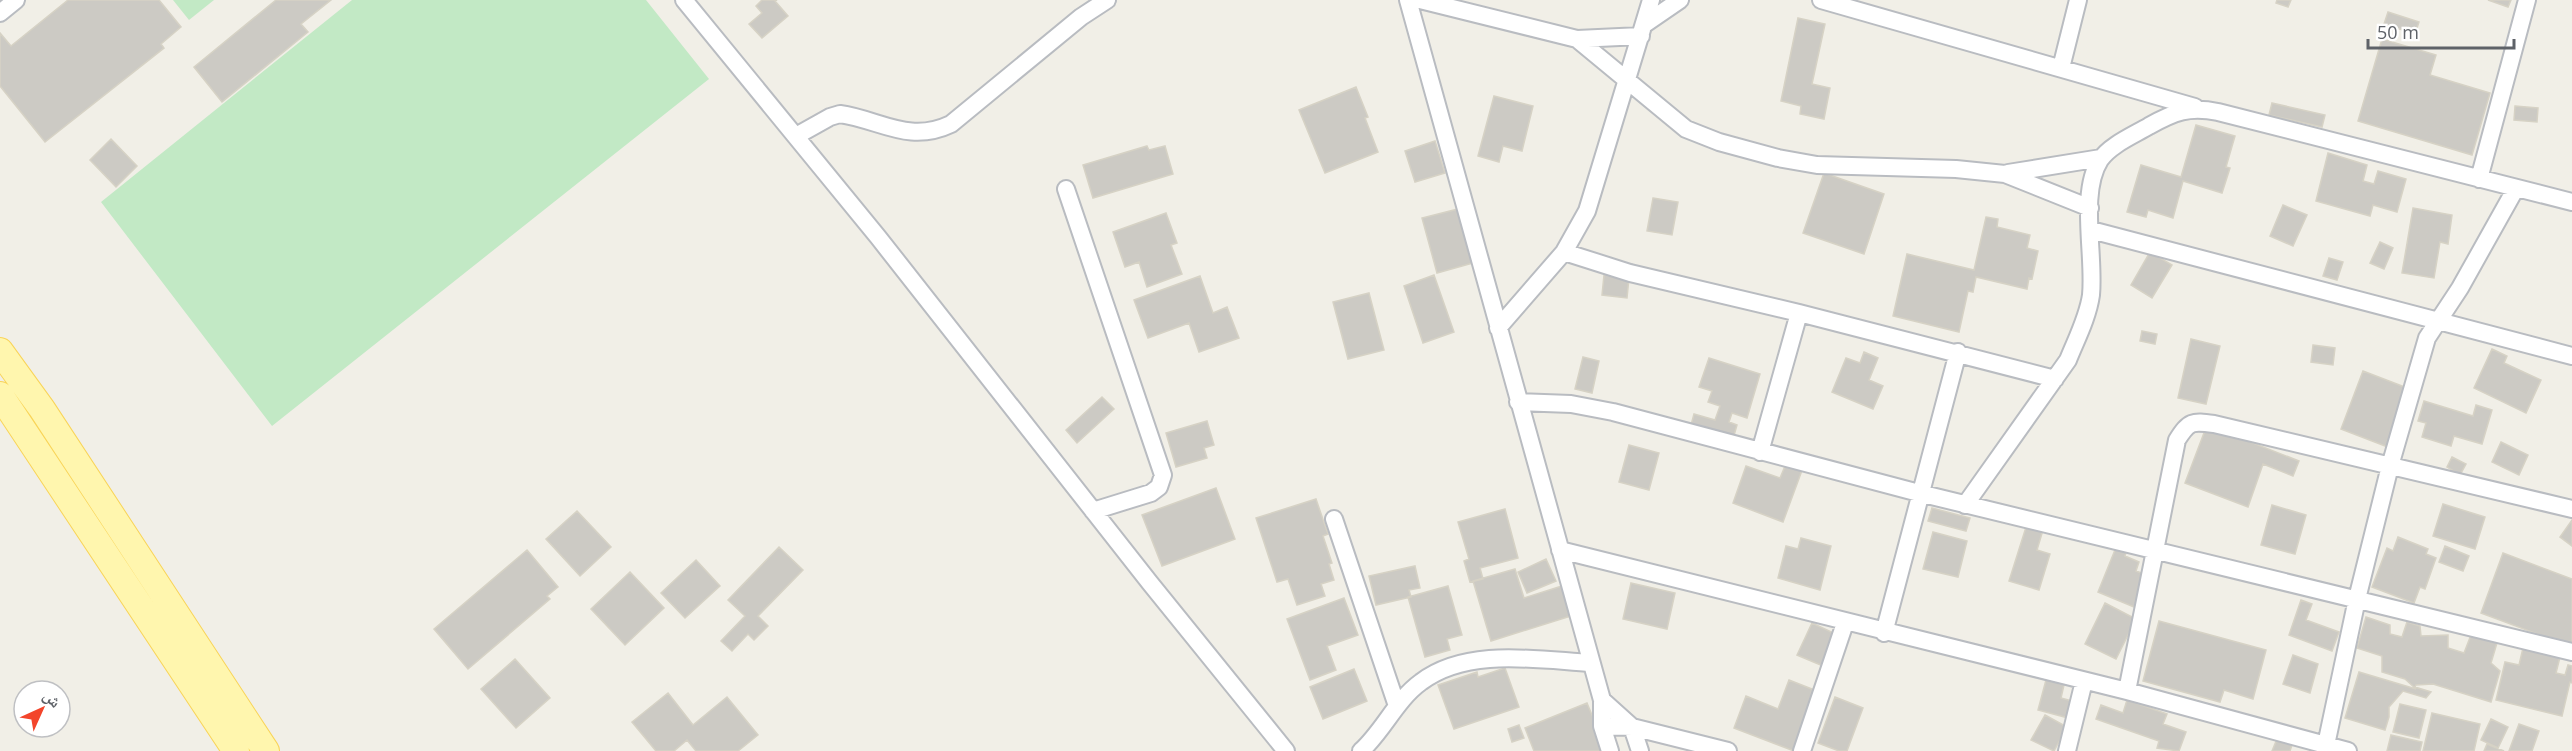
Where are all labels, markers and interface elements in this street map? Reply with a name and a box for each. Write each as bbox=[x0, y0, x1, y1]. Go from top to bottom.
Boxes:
scale bar bbox=[2368, 12, 2514, 50]
text: 50 m bbox=[2377, 20, 2419, 44]
north arrow bbox=[12, 679, 72, 739]
text: ش bbox=[39, 685, 66, 712]

